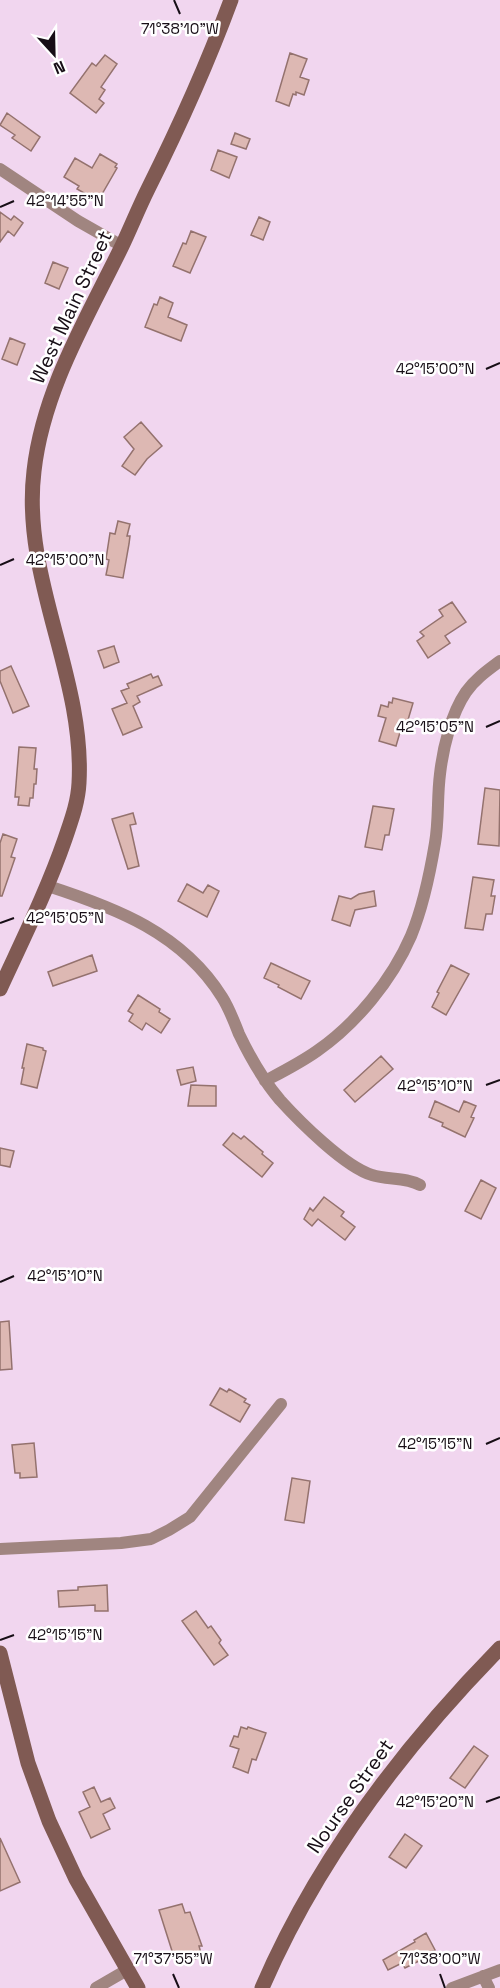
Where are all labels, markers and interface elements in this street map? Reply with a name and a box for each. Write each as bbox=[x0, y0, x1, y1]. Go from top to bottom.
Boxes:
text: 71°38'10"W bbox=[141, 19, 219, 38]
north arrow bbox=[24, 24, 84, 84]
text: N bbox=[51, 56, 68, 79]
text: 42°14'55"N bbox=[26, 191, 104, 210]
street label: West Main Street bbox=[24, 226, 118, 388]
text: 42°15'00"N bbox=[396, 359, 474, 378]
text: 42°15'00"N bbox=[26, 550, 104, 569]
text: 42°15'05"N bbox=[396, 717, 474, 736]
text: 42°15'05"N bbox=[26, 908, 104, 927]
text: 42°15'10"N bbox=[397, 1076, 473, 1095]
text: 42°15'10"N bbox=[27, 1266, 103, 1285]
text: 42°15'15"N bbox=[398, 1434, 472, 1453]
text: 42°15'15"N bbox=[28, 1625, 102, 1644]
street label: Nourse Street bbox=[301, 1734, 399, 1858]
text: 42°15'20"N bbox=[396, 1792, 474, 1811]
text: 71°37'55"W bbox=[133, 1949, 213, 1968]
text: 71°38'00"W bbox=[399, 1949, 481, 1968]

